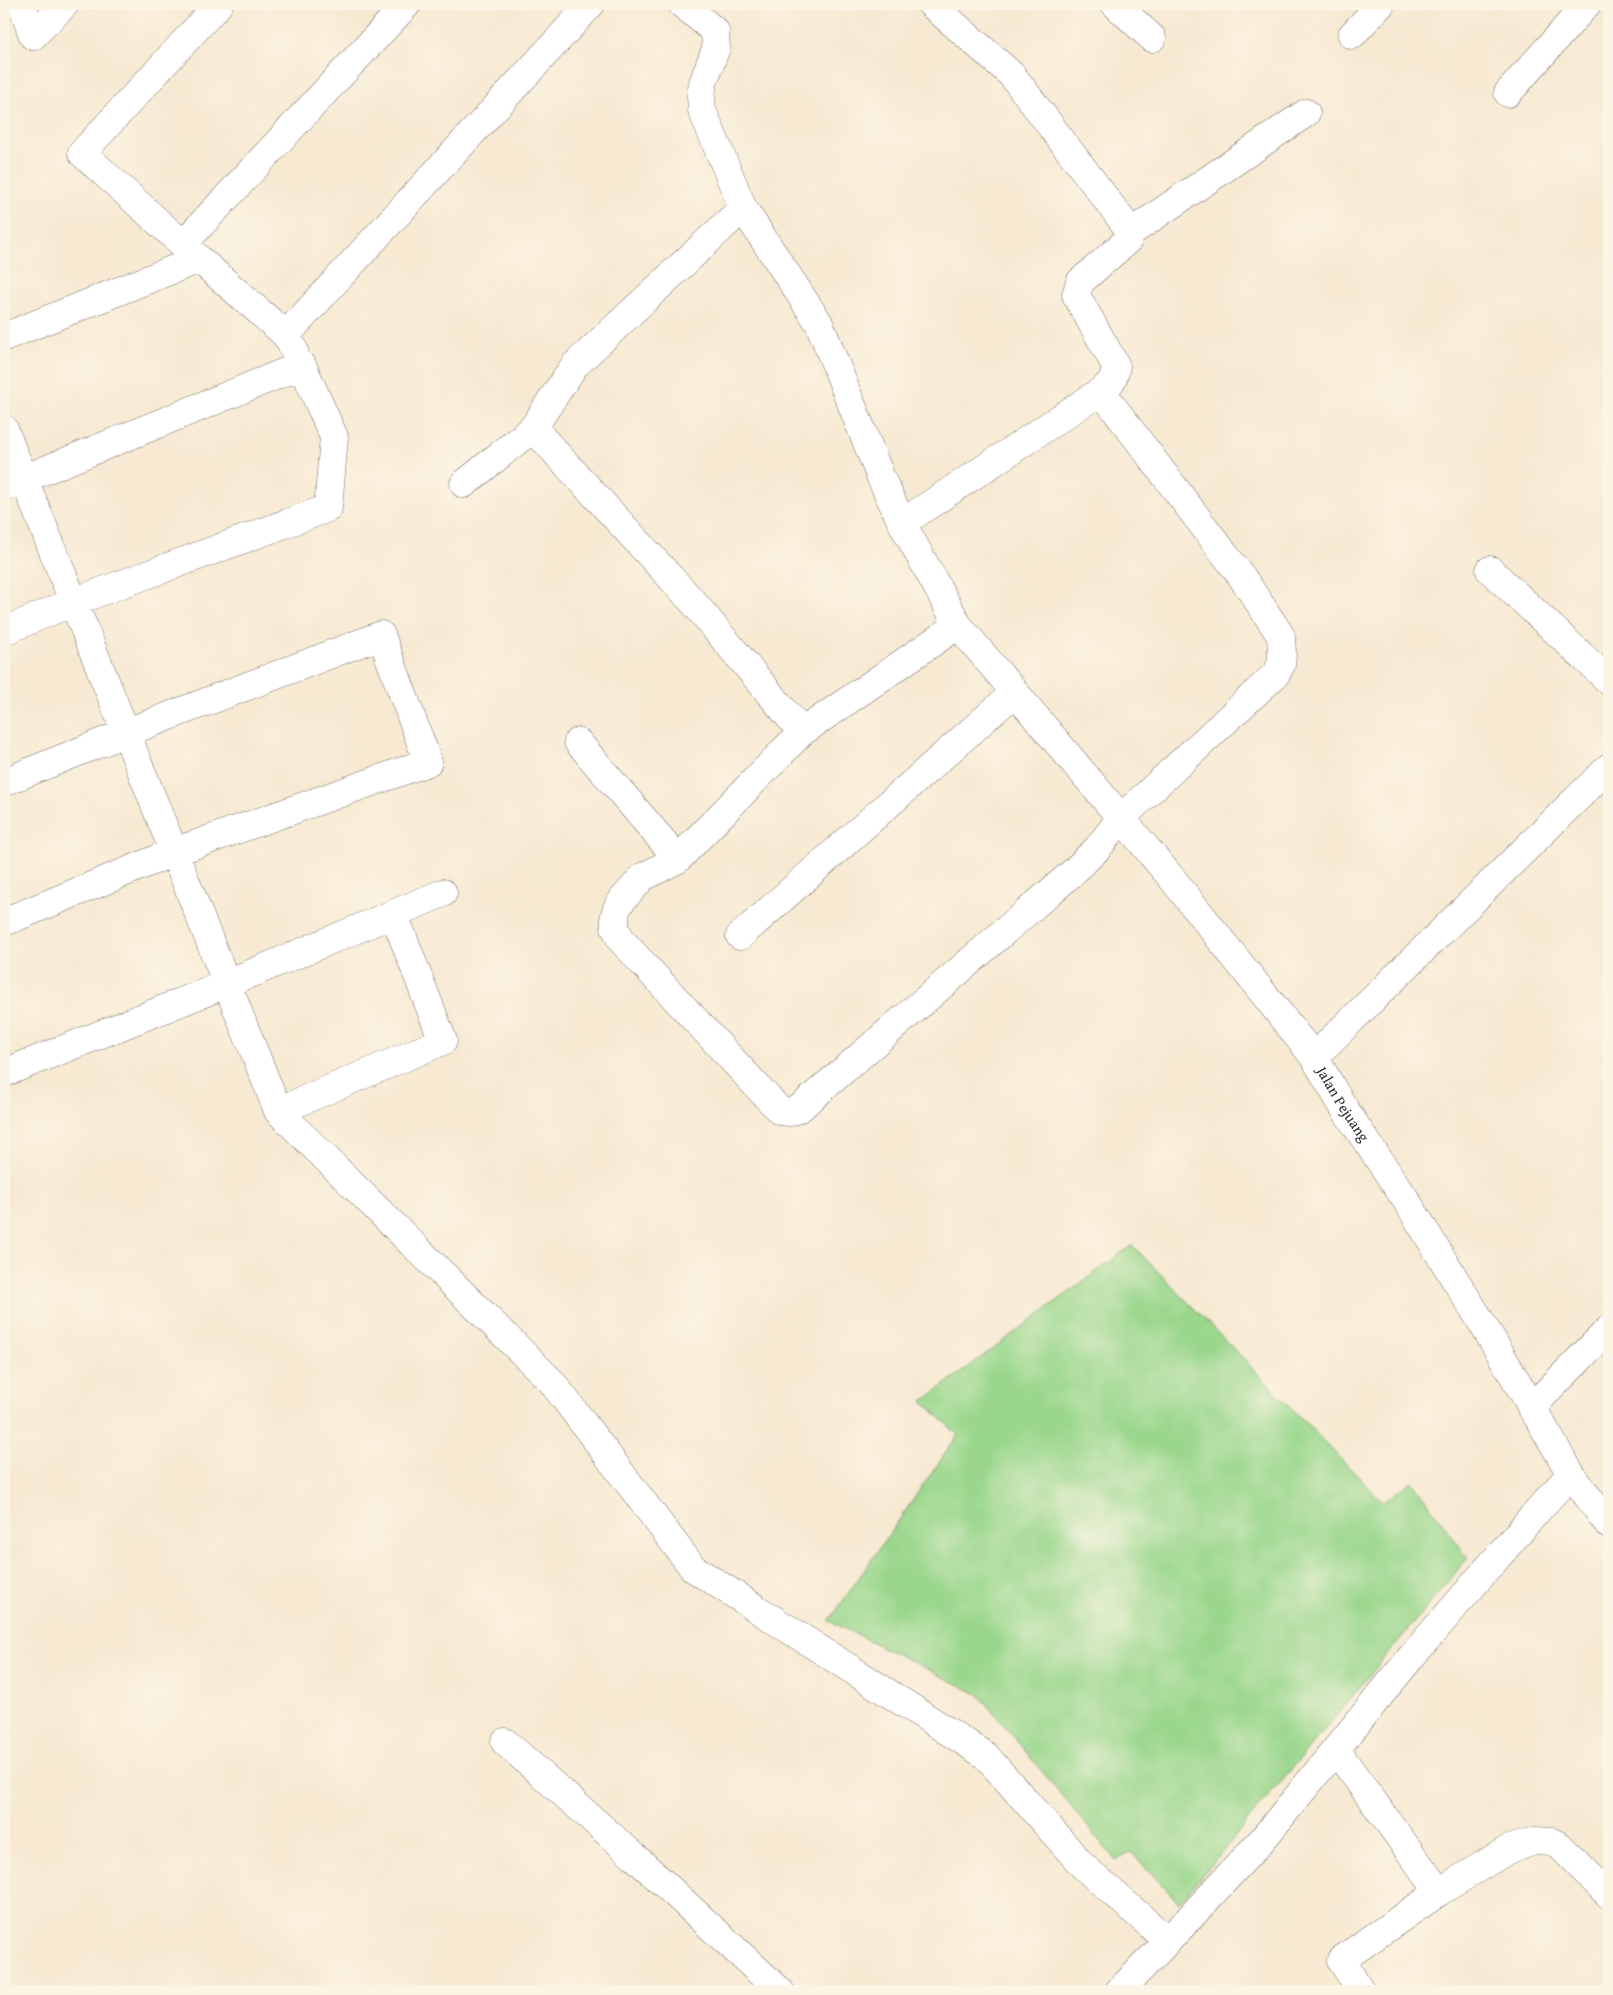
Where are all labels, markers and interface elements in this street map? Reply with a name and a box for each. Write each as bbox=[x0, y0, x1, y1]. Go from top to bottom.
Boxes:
street label: Jalan Pejuang bbox=[1311, 1061, 1375, 1146]

